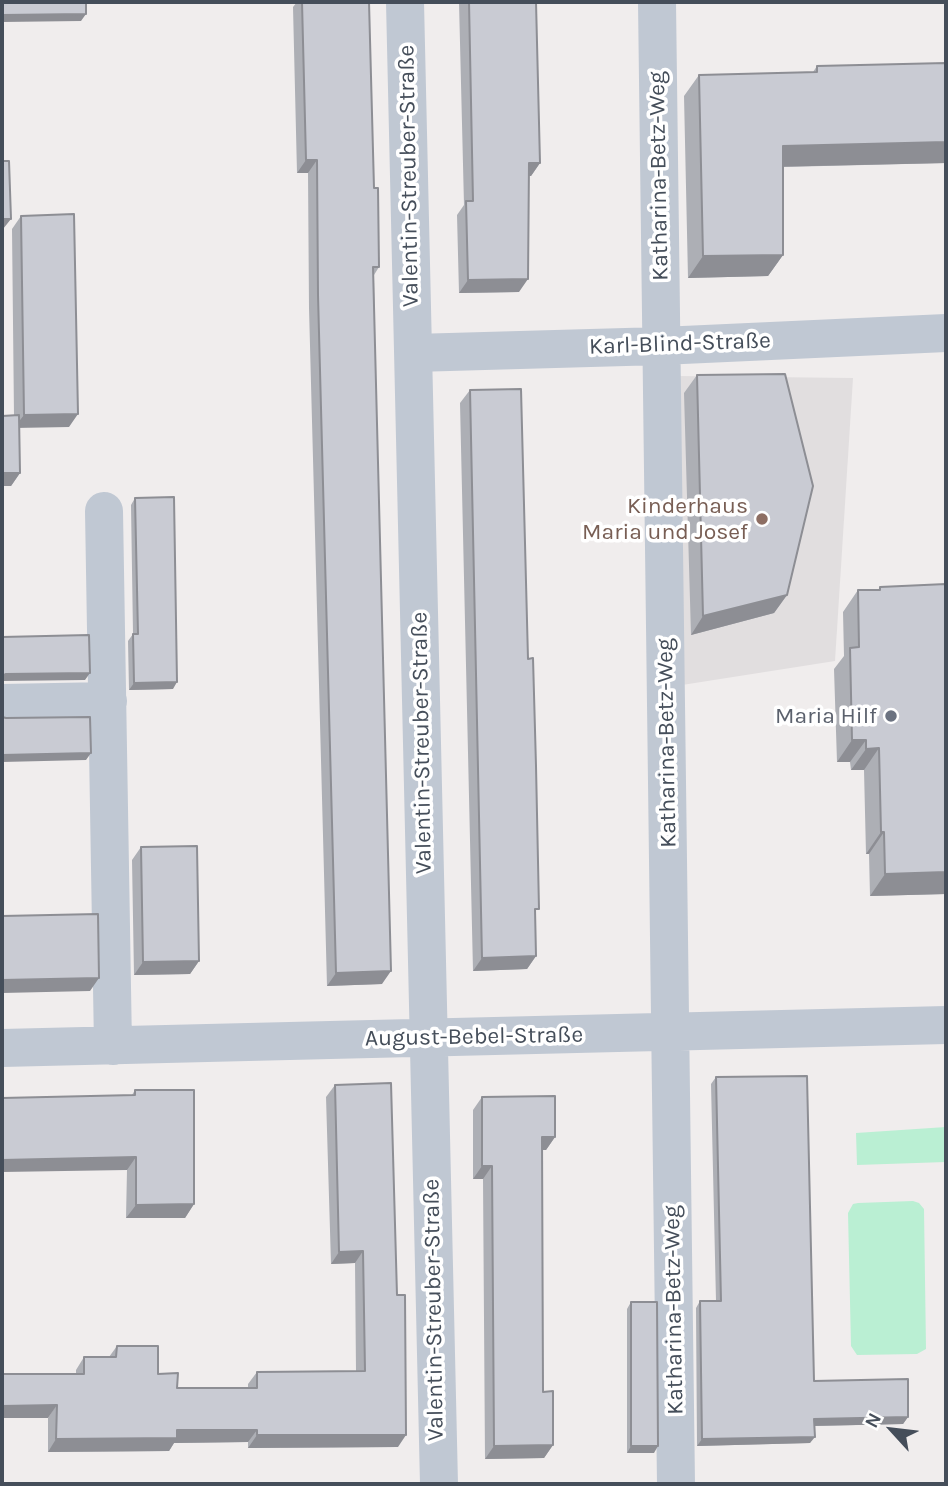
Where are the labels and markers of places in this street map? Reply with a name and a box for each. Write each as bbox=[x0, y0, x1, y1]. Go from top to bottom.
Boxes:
place label: Kinderhaus Maria und Josef bbox=[582, 492, 748, 546]
marker: Kinderhaus Maria und Josef bbox=[754, 511, 770, 527]
place label: Maria Hilf bbox=[775, 702, 877, 730]
marker: Maria Hilf bbox=[883, 708, 899, 724]

